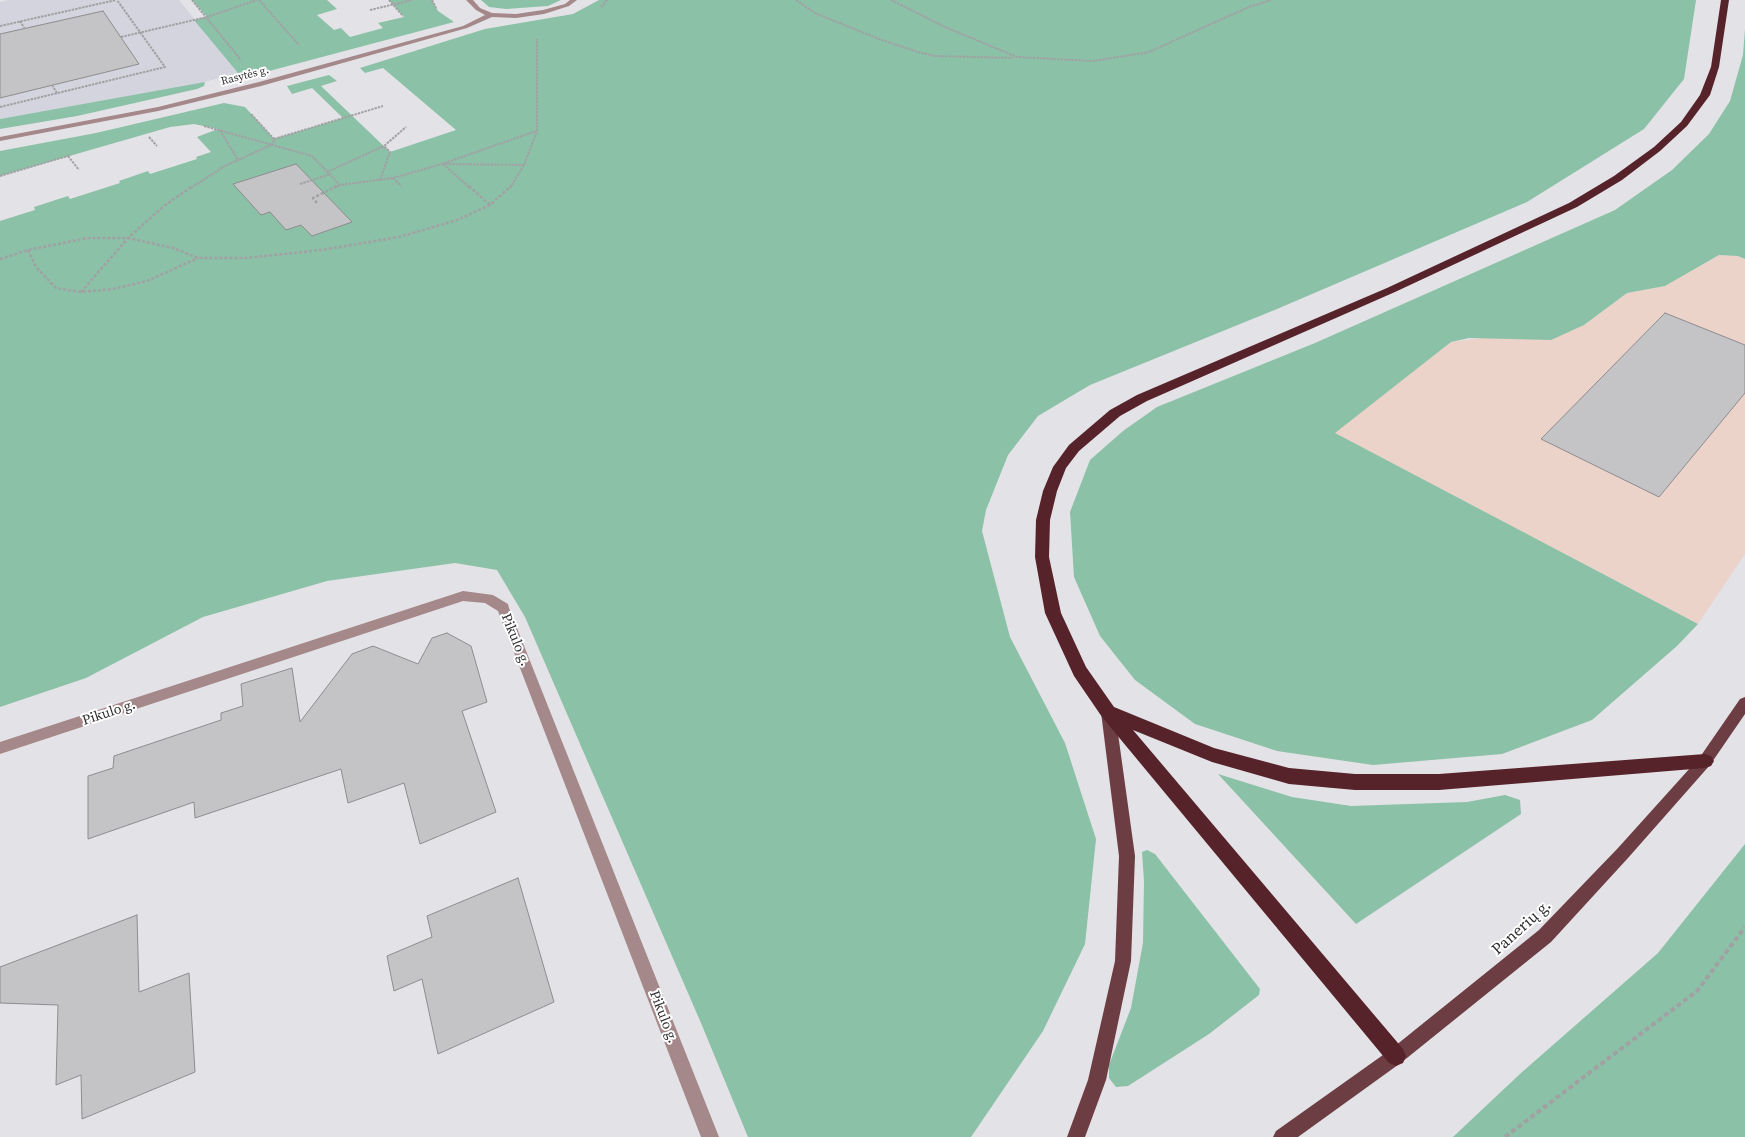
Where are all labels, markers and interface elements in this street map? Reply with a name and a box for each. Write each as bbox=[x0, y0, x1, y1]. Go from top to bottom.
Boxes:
street label: Rasytės g. bbox=[220, 64, 270, 88]
street label: Pikulo g. bbox=[497, 611, 533, 669]
street label: Pikulo g. bbox=[80, 697, 138, 729]
street label: Panerių g. bbox=[1488, 896, 1556, 960]
street label: Pikulo g. bbox=[645, 988, 681, 1046]

